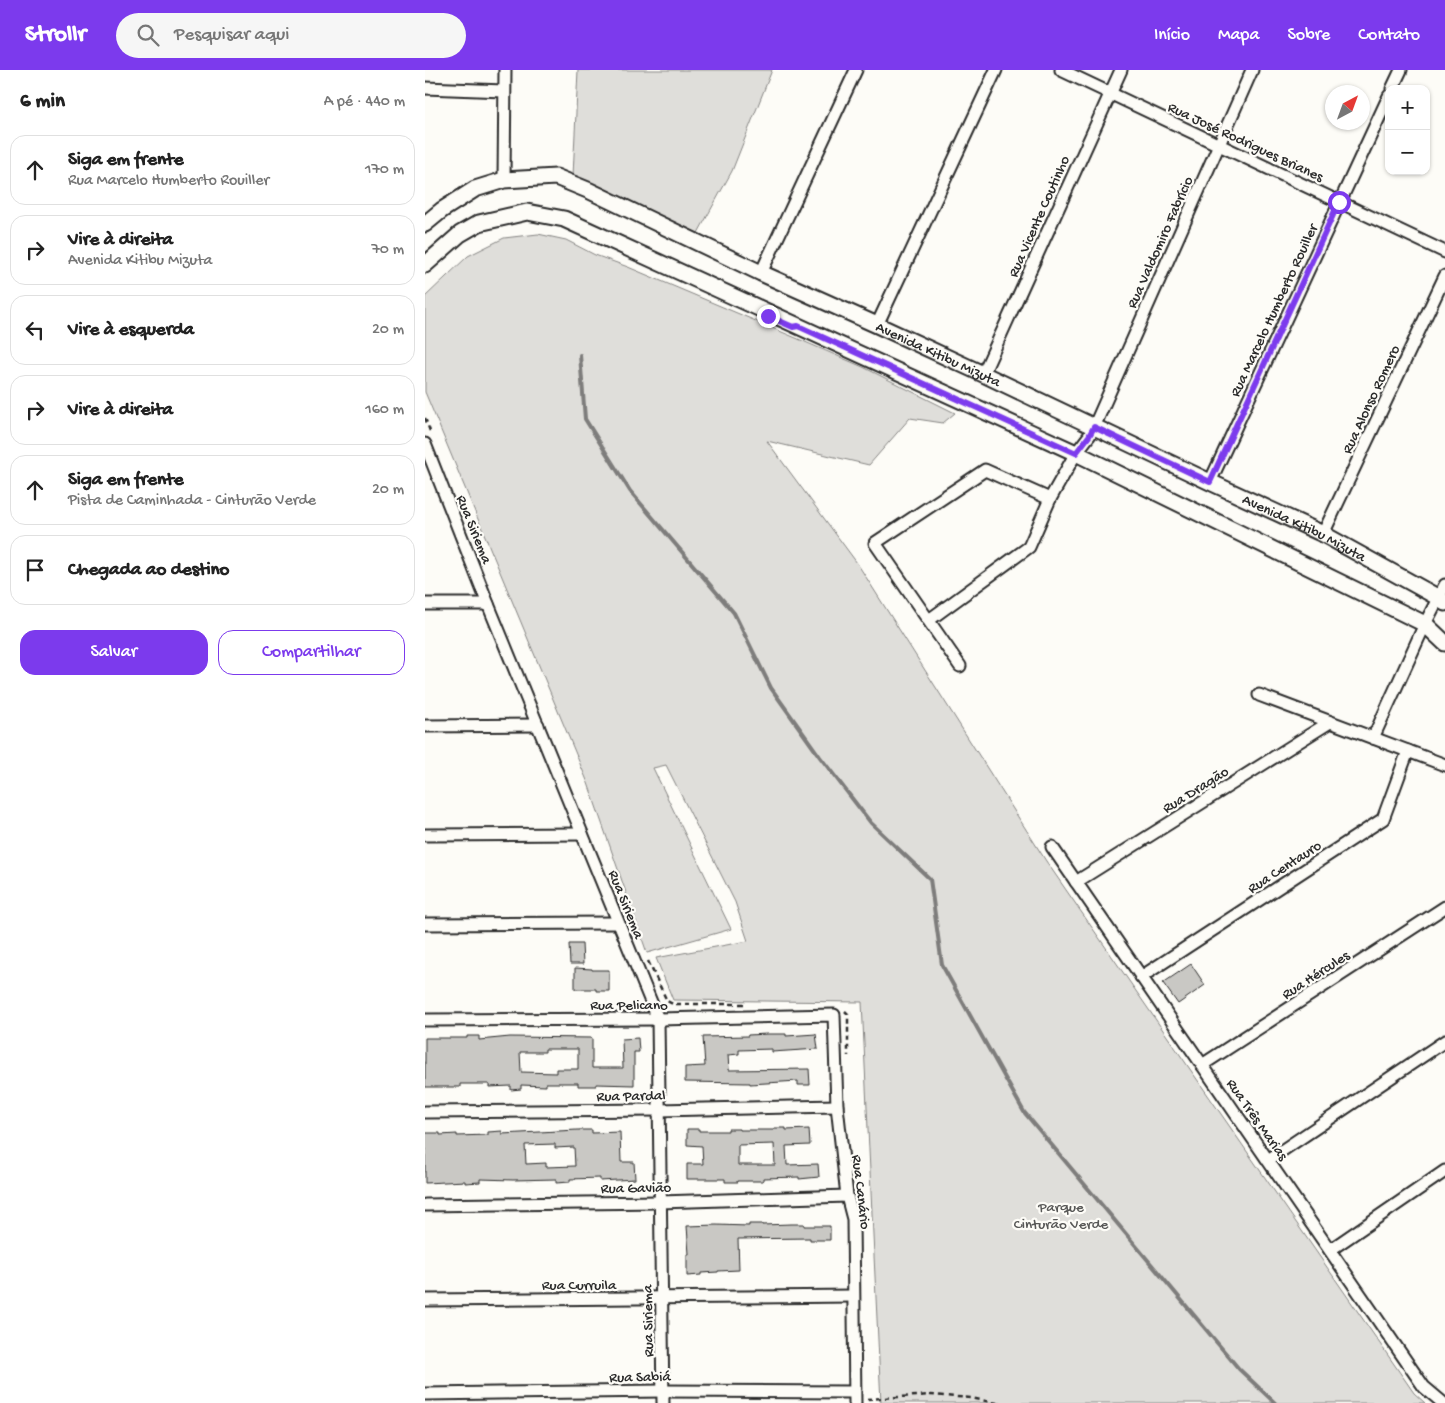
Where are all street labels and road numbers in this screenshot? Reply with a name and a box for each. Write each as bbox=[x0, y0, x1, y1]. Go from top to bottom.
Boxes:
street label: Rua José Rodrigues Brianes bbox=[1164, 99, 1326, 187]
street label: Rua Vicente Coutinho bbox=[1005, 153, 1075, 280]
street label: Rua Valdomiro Fabrício bbox=[1124, 174, 1198, 312]
street label: Rua Marcelo Humberto Rouiller bbox=[1227, 220, 1324, 400]
street label: Avenida Kitibu Mizuta bbox=[872, 319, 1004, 392]
street label: Rua Alonso Romero bbox=[1339, 342, 1405, 457]
street label: Avenida Kitibu Mizuta bbox=[1239, 491, 1369, 567]
street label: Rua Siriema bbox=[451, 493, 495, 567]
street label: Rua Dragão bbox=[1160, 763, 1233, 818]
street label: Rua Centauro bbox=[1245, 837, 1326, 898]
street label: Rua Siriema bbox=[603, 868, 647, 942]
street label: Rua Hércules bbox=[1279, 947, 1354, 1004]
street label: Rua Pelicano bbox=[590, 997, 668, 1015]
street label: Rua Três Marias bbox=[1222, 1076, 1291, 1165]
street label: Rua Pardal bbox=[596, 1087, 666, 1107]
street label: Rua Canário bbox=[847, 1154, 874, 1231]
street label: Rua Gavião bbox=[601, 1179, 672, 1199]
street label: Rua Curruila bbox=[542, 1277, 617, 1295]
street label: Rua Siriema bbox=[639, 1284, 659, 1357]
street label: Rua Sabiá bbox=[609, 1368, 672, 1388]

